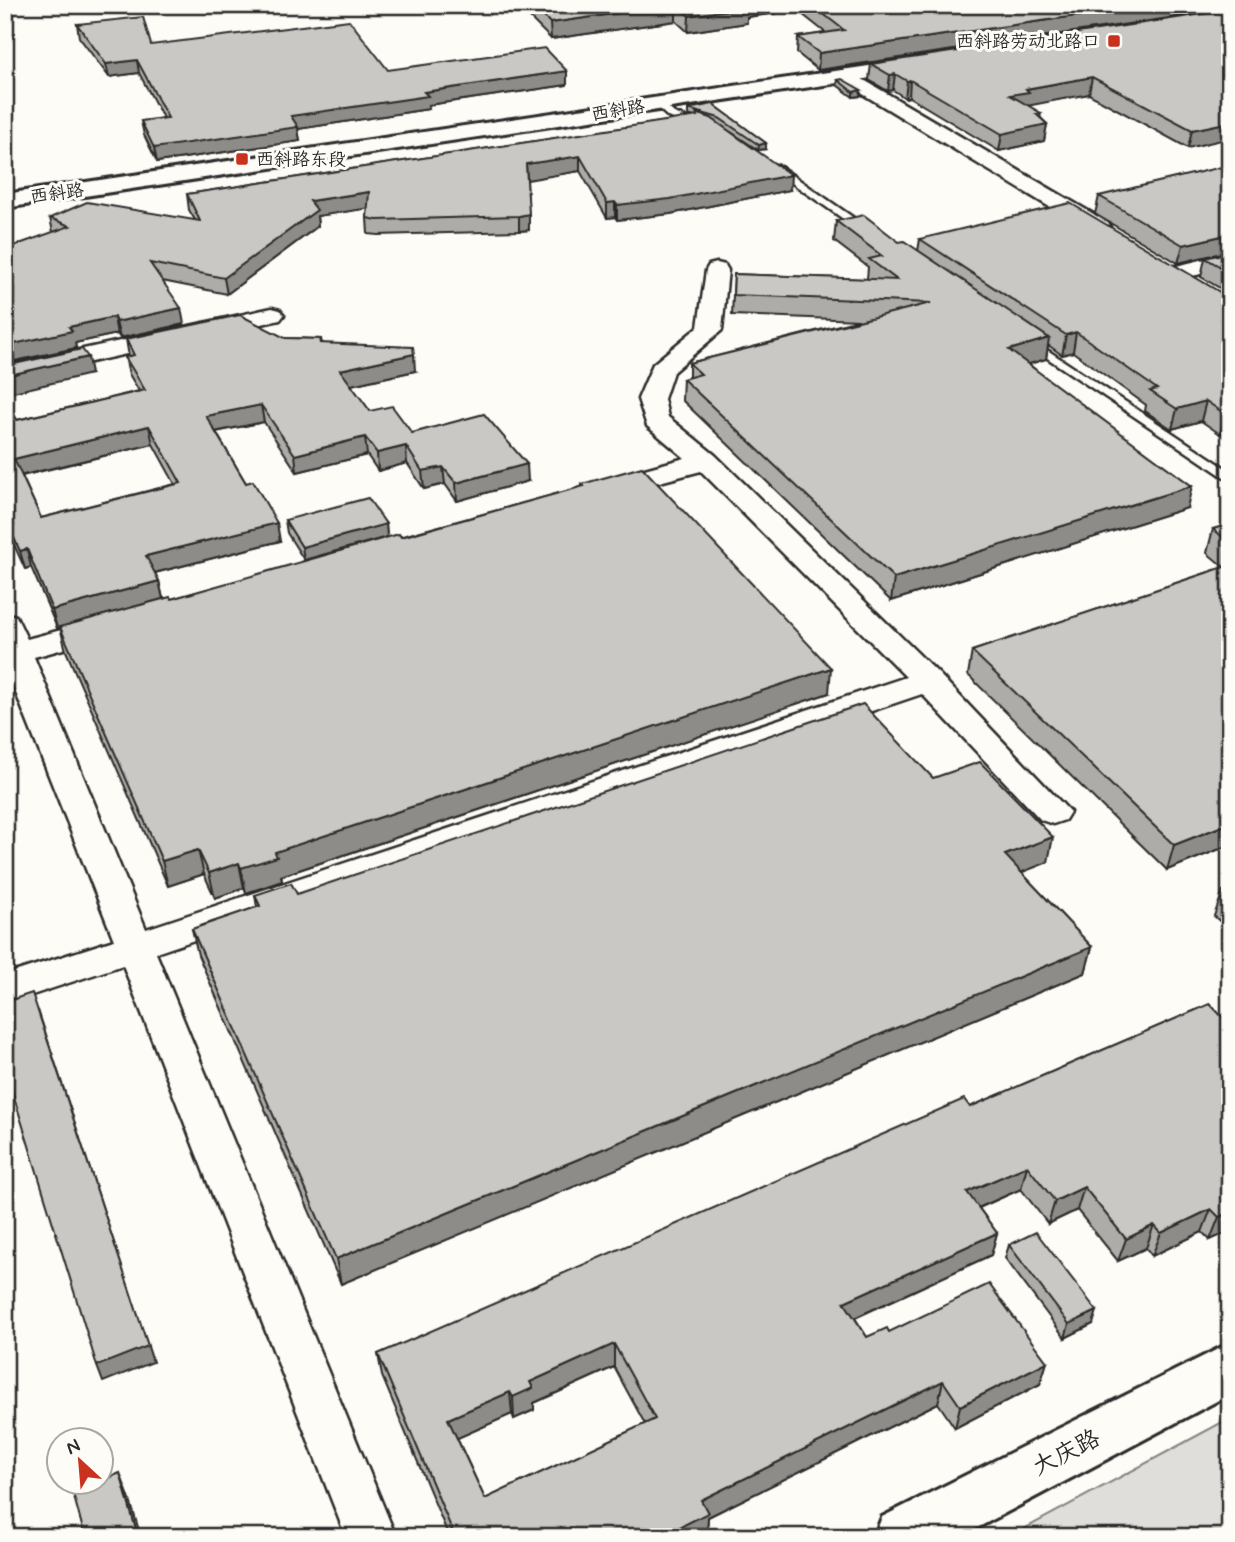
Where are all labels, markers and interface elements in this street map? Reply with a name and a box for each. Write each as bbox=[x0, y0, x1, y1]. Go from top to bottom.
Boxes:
place label: 西斜路劳动北路口 bbox=[956, 30, 1100, 54]
marker: 西斜路劳动北路口 bbox=[1106, 33, 1122, 49]
street label: 西斜路 bbox=[590, 95, 647, 127]
place label: 西斜路东段 bbox=[256, 148, 346, 172]
marker: 西斜路东段 bbox=[234, 151, 250, 167]
street label: 西斜路 bbox=[29, 178, 86, 210]
street label: 大庆路 bbox=[1028, 1423, 1106, 1483]
north arrow bbox=[46, 1426, 116, 1496]
text: N bbox=[62, 1433, 84, 1461]

